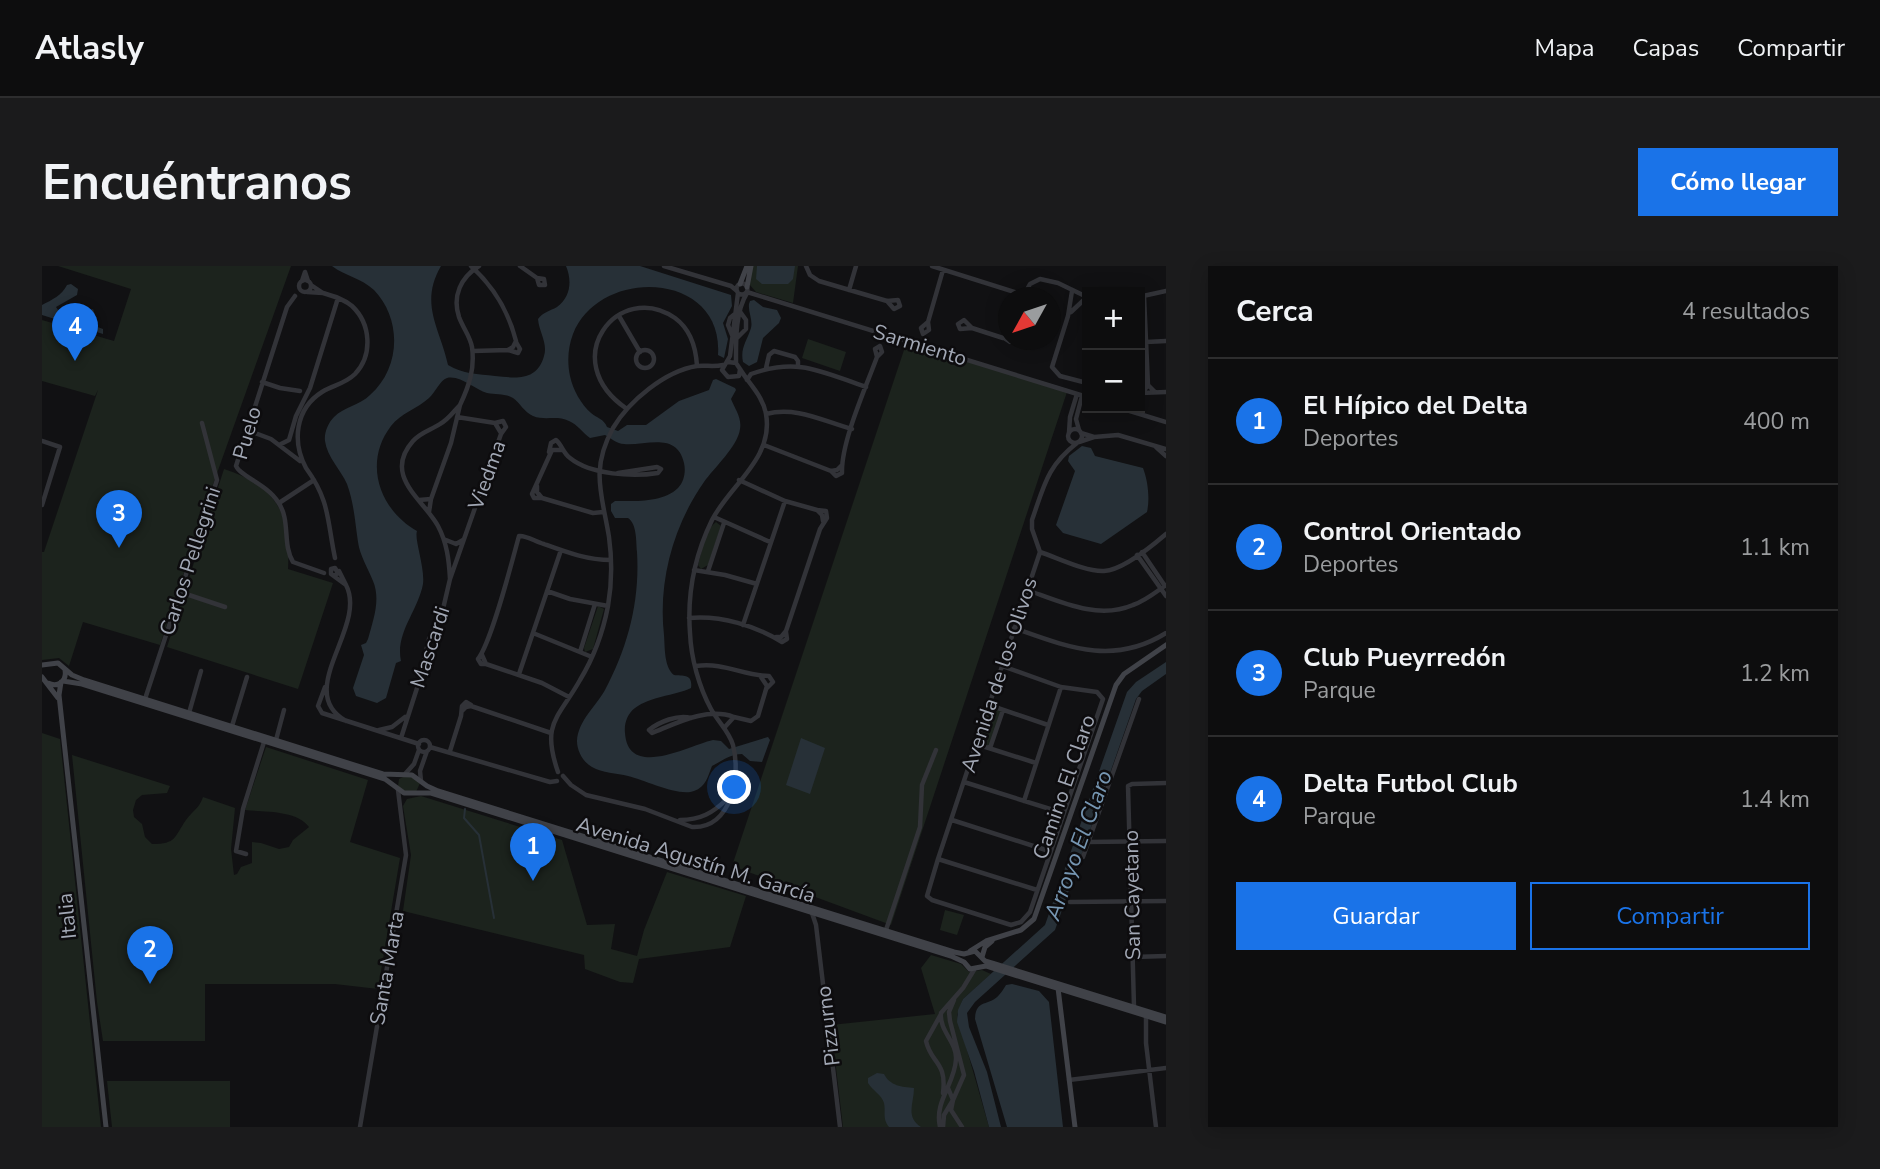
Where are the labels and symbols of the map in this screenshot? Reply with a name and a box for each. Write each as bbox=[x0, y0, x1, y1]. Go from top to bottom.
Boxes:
north arrow bbox=[998, 287, 1061, 350]
pin: 4 bbox=[52, 303, 98, 361]
street label: Sarmiento bbox=[870, 318, 970, 372]
street label: Puelo bbox=[226, 403, 268, 463]
street label: Viedma bbox=[461, 436, 512, 514]
street label: Carlos Pellegrini bbox=[153, 483, 227, 639]
pin: 3 bbox=[96, 490, 142, 548]
street label: Avenida de los Olivos bbox=[954, 574, 1044, 776]
street label: Mascardi bbox=[404, 603, 456, 691]
street label: Camino El Claro bbox=[1026, 711, 1102, 863]
water label: Arroyo El Claro bbox=[1037, 766, 1120, 925]
your location bbox=[717, 770, 751, 804]
street label: Avenida Agustín M. García bbox=[573, 810, 819, 910]
pin: 1 bbox=[510, 823, 556, 881]
street label: San Cayetano bbox=[1117, 830, 1147, 960]
street label: Italia bbox=[51, 892, 83, 940]
street label: Santa Marta bbox=[363, 909, 411, 1027]
pin: 2 bbox=[127, 926, 173, 984]
street label: Pizzurno bbox=[809, 984, 847, 1068]

